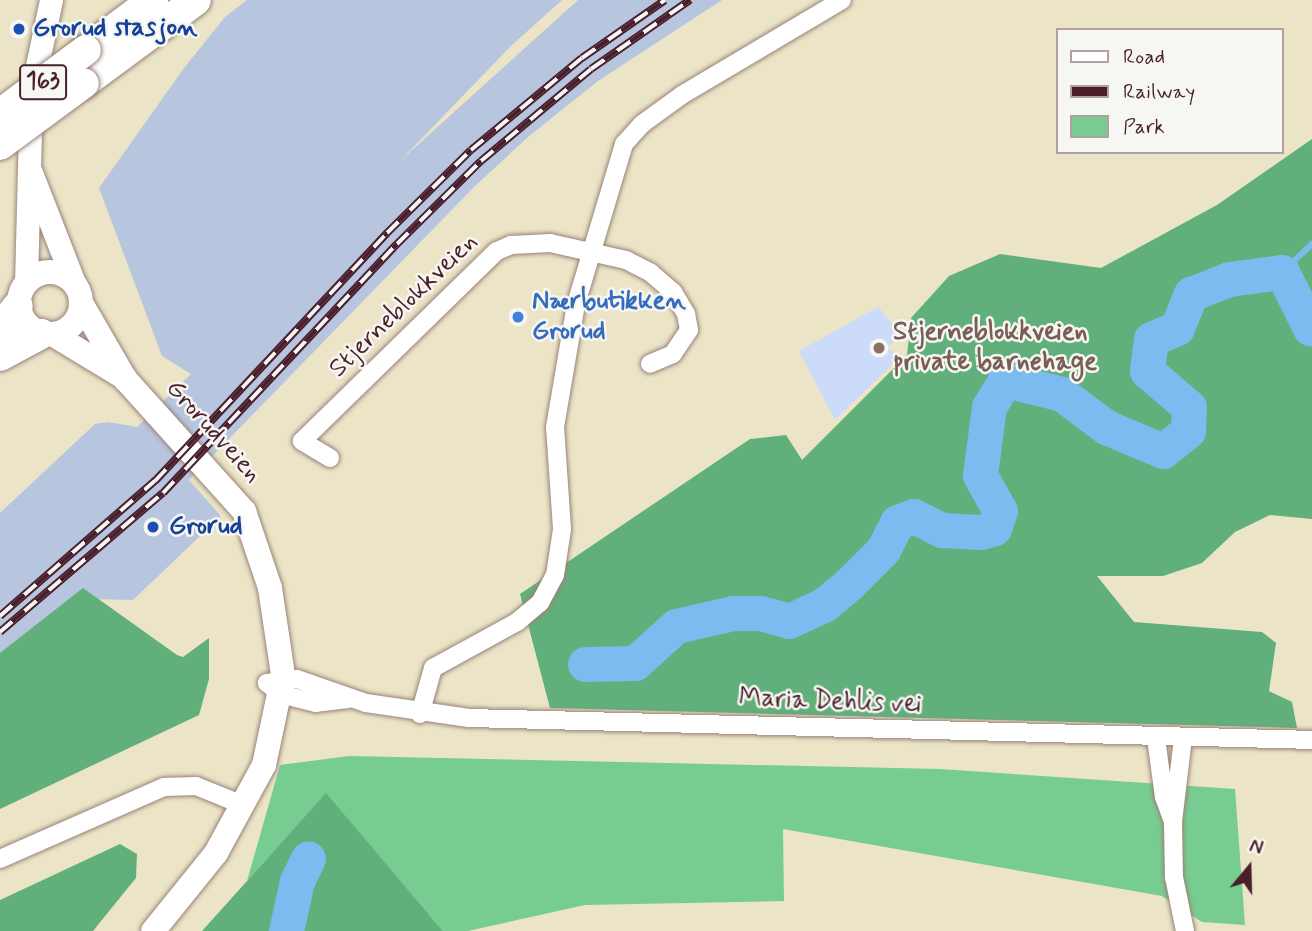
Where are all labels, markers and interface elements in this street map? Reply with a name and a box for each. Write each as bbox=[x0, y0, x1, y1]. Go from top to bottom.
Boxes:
place label: Grorud stasjon bbox=[33, 13, 197, 45]
marker: Grorud stasjon bbox=[11, 21, 27, 37]
legend bbox=[1056, 28, 1284, 154]
text: Road bbox=[1123, 43, 1165, 71]
road number: 163 bbox=[19, 61, 68, 102]
text: Railway bbox=[1123, 78, 1195, 106]
text: Park bbox=[1123, 113, 1165, 141]
street label: Stjerneblokkveien bbox=[323, 227, 485, 385]
place label: Nærbutikken Grorud bbox=[532, 286, 686, 348]
marker: Nærbutikken Grorud bbox=[510, 309, 526, 325]
place label: Stjerneblokkveien private barnehage bbox=[893, 317, 1099, 378]
marker: Stjerneblokkveien private barnehage bbox=[871, 340, 887, 356]
street label: Grorudveien bbox=[158, 374, 268, 490]
place label: Grorud bbox=[169, 511, 243, 543]
marker: Grorud bbox=[143, 517, 163, 537]
street label: Maria Dehlis vei bbox=[738, 683, 922, 721]
north arrow bbox=[1214, 833, 1284, 903]
text: N bbox=[1246, 834, 1266, 862]

